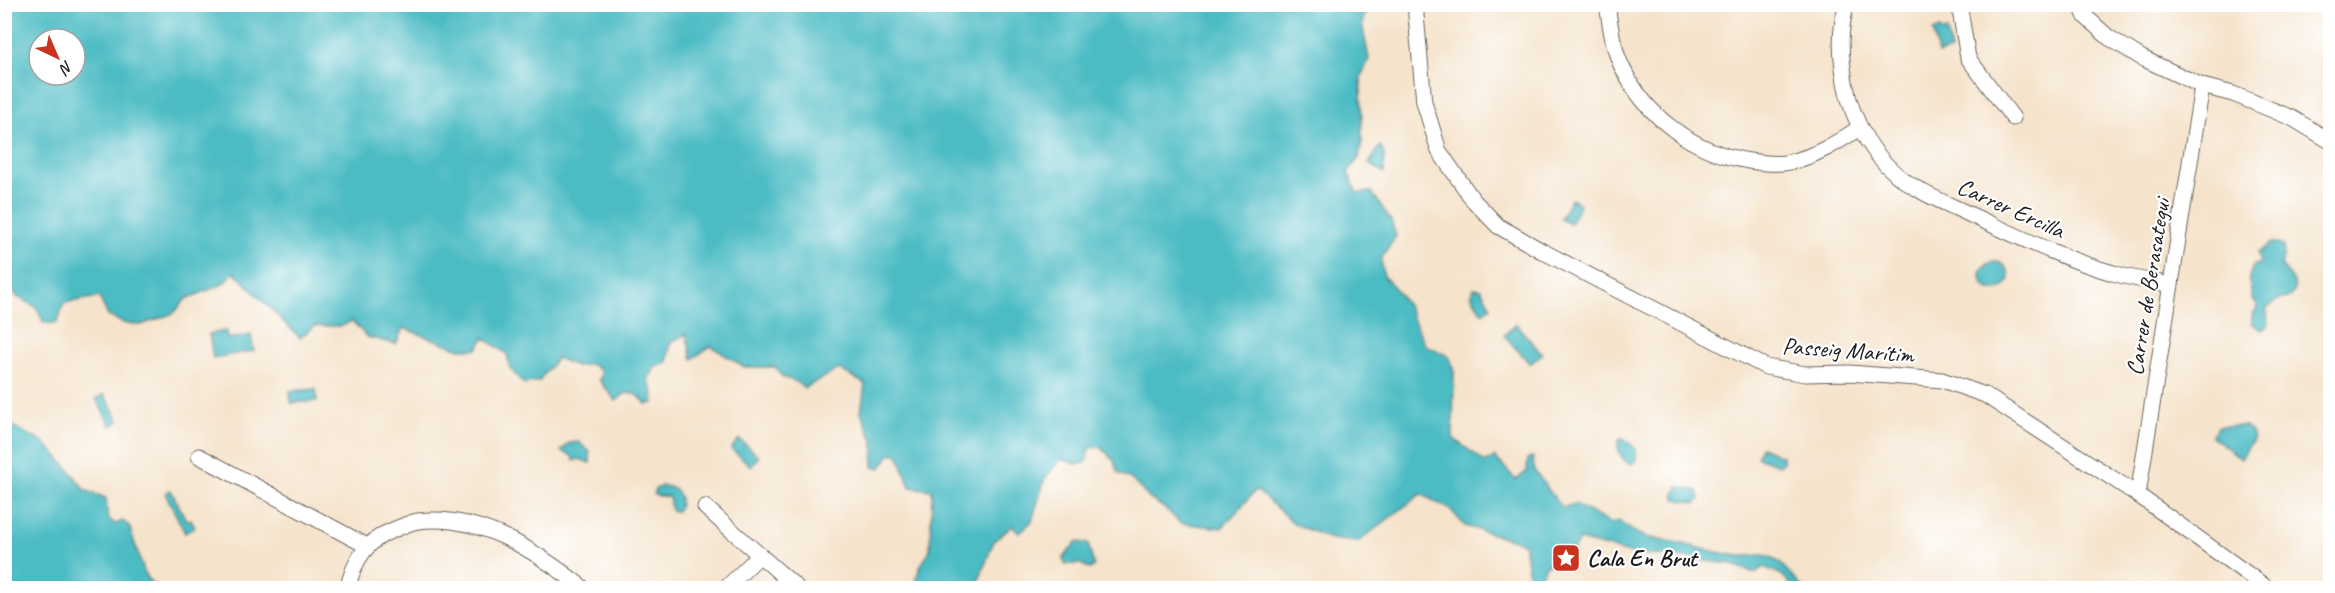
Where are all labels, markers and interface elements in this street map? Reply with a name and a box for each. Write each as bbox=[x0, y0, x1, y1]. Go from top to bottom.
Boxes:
north arrow bbox=[27, 27, 87, 87]
text: N bbox=[54, 56, 77, 80]
street label: Carrer Ercilla bbox=[1953, 171, 2071, 246]
street label: Carrer de Berasategui bbox=[2119, 193, 2177, 378]
street label: Passeig Marítim bbox=[1781, 330, 1916, 370]
place icon: Cala En Brut bbox=[1550, 542, 1582, 574]
place label: Cala En Brut bbox=[1587, 543, 1700, 573]

